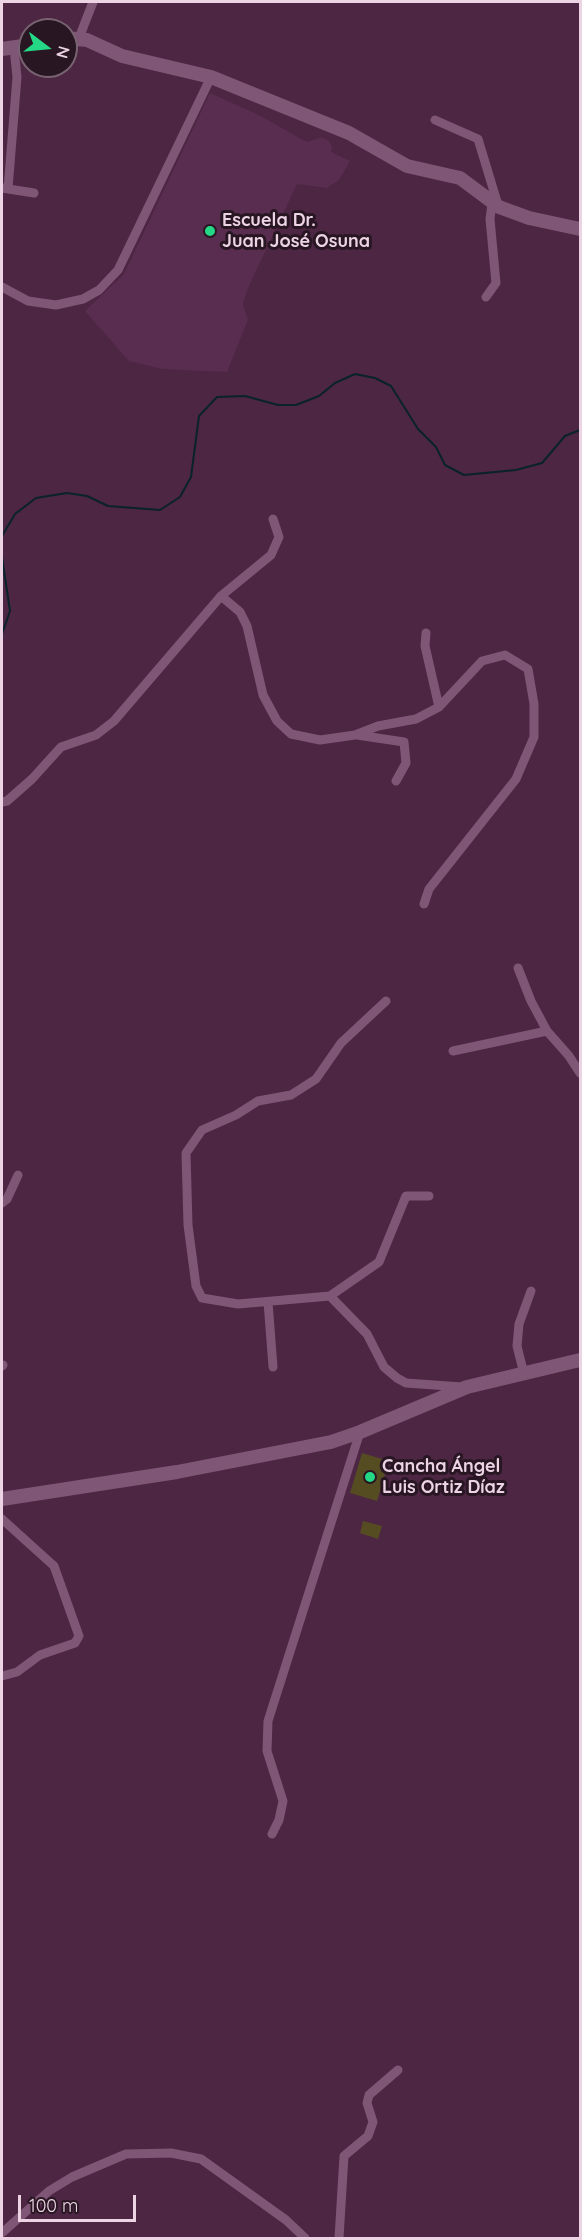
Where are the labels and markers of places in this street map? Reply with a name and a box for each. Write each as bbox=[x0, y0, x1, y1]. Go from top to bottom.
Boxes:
place label: Escuela Dr. Juan José Osuna bbox=[222, 210, 370, 252]
marker: Escuela Dr. Juan José Osuna bbox=[203, 224, 217, 238]
place label: Cancha Ángel Luis Ortiz Díaz bbox=[382, 1456, 505, 1498]
marker: Cancha Ángel Luis Ortiz Díaz bbox=[363, 1470, 377, 1484]

